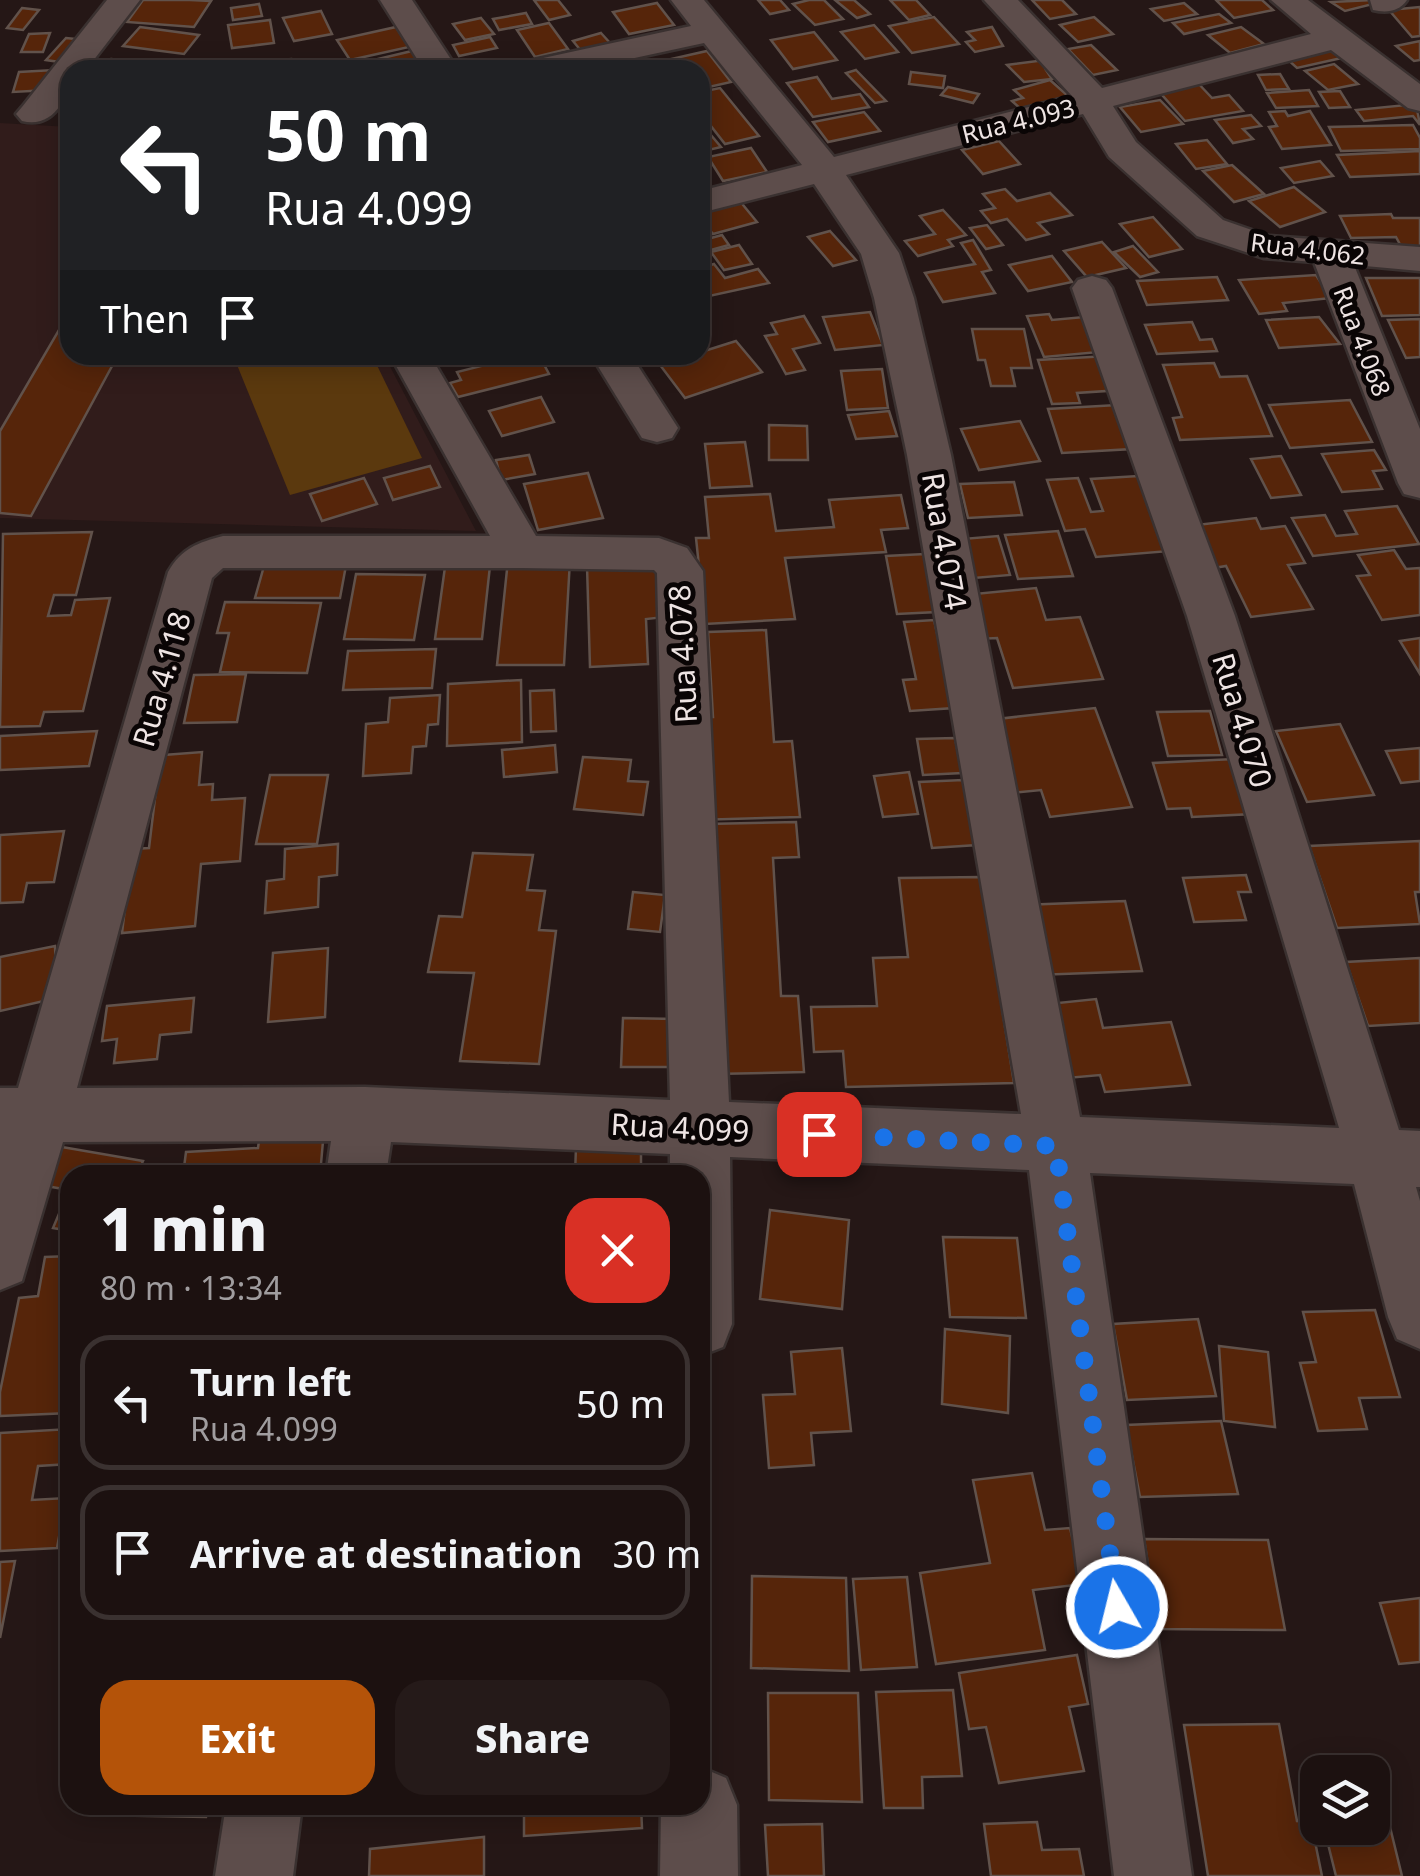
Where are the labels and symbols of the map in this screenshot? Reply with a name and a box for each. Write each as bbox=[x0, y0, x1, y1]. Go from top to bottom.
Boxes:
street label: Rua 4.093 bbox=[958, 90, 1078, 150]
street label: Rua 4.062 bbox=[1249, 224, 1367, 272]
street label: Rua 4.068 bbox=[1326, 281, 1400, 401]
street label: Rua 4.074 bbox=[913, 469, 977, 613]
street label: Rua 4.078 bbox=[658, 584, 706, 724]
street label: Rua 4.118 bbox=[122, 607, 200, 751]
street label: Rua 4.070 bbox=[1203, 648, 1283, 792]
pin bbox=[777, 1092, 862, 1177]
street label: Rua 4.099 bbox=[610, 1103, 750, 1151]
position arrow bbox=[1065, 1555, 1169, 1659]

